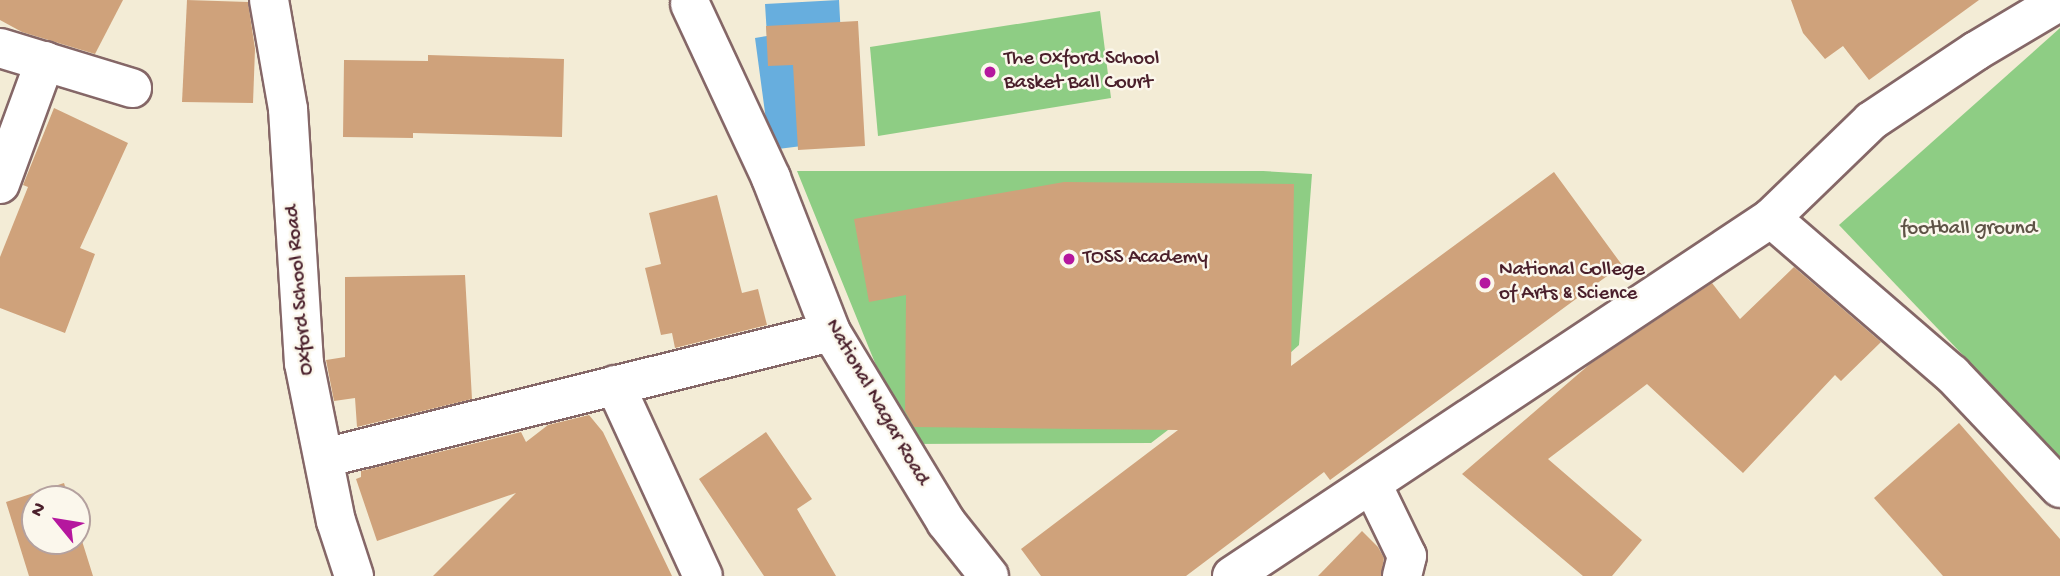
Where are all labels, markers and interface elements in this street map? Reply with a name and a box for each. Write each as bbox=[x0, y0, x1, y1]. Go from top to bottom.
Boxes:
place label: The Oxford School Basket Ball Court bbox=[1004, 47, 1159, 97]
marker: The Oxford School Basket Ball Court bbox=[982, 64, 998, 80]
street label: Oxford School Road bbox=[281, 204, 321, 376]
park label: football ground bbox=[1901, 217, 2037, 243]
place label: TOSS Academy bbox=[1083, 246, 1208, 272]
marker: TOSS Academy bbox=[1061, 251, 1077, 267]
place label: National College of Arts & Science bbox=[1499, 258, 1645, 308]
marker: National College of Arts & Science bbox=[1477, 275, 1493, 291]
street label: National Nagar Road bbox=[818, 315, 934, 491]
north arrow bbox=[21, 485, 91, 555]
text: N bbox=[26, 499, 52, 521]

